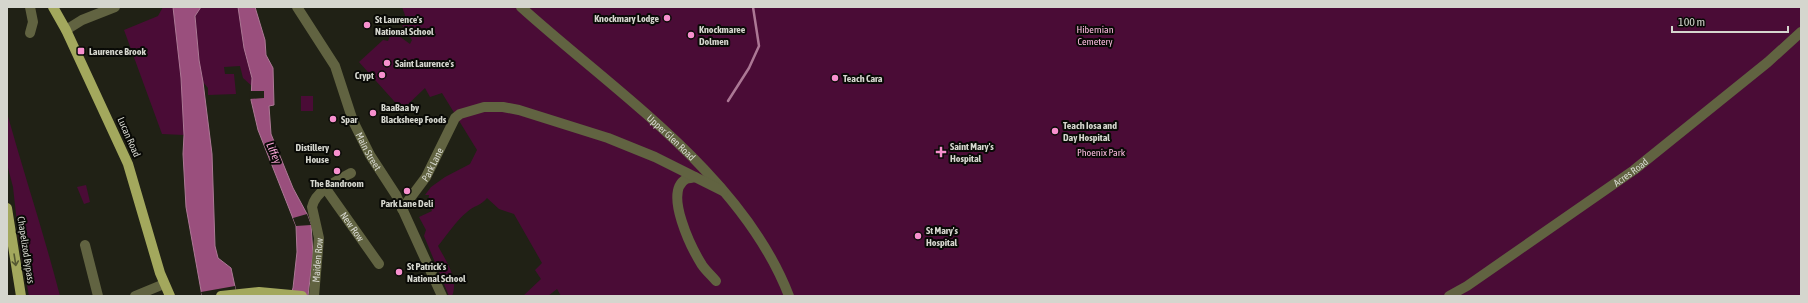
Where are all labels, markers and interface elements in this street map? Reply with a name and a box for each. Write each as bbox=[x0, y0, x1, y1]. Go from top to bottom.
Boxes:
scale bar bbox=[1672, 8, 1788, 34]
place label: Knockmary Lodge bbox=[594, 13, 659, 24]
marker: Knockmary Lodge bbox=[662, 13, 672, 23]
place label: St Laurence's National School bbox=[375, 14, 434, 37]
text: 100 m bbox=[1678, 15, 1705, 29]
marker: St Laurence's National School bbox=[362, 20, 372, 30]
place label: Knockmaree Dolmen bbox=[699, 24, 746, 47]
park label: Hibernian Cemetery bbox=[1077, 24, 1114, 47]
marker: Knockmaree Dolmen bbox=[686, 30, 696, 40]
marker: Laurence Brook bbox=[76, 46, 86, 56]
place label: Laurence Brook bbox=[89, 46, 146, 57]
marker: Saint Laurence's bbox=[382, 58, 392, 68]
place label: Saint Laurence's bbox=[395, 58, 455, 69]
place label: Crypt bbox=[355, 70, 374, 81]
marker: Crypt bbox=[377, 70, 387, 80]
marker: Teach Cara bbox=[830, 73, 840, 83]
place label: Teach Cara bbox=[843, 73, 883, 84]
place label: BaaBaa by Blacksheep Foods bbox=[381, 102, 447, 125]
marker: BaaBaa by Blacksheep Foods bbox=[368, 108, 378, 118]
street label: Upper Glen Road bbox=[645, 112, 698, 163]
marker: Spar bbox=[328, 114, 338, 124]
place label: Spar bbox=[341, 114, 359, 125]
street label: Lucan Road bbox=[115, 115, 143, 159]
place label: Teach Iosa and Day Hospital bbox=[1063, 120, 1117, 143]
marker: Teach Iosa and Day Hospital bbox=[1050, 126, 1060, 136]
street label: Main Street bbox=[354, 130, 384, 172]
water label: Liffey bbox=[264, 140, 284, 166]
place label: Saint Mary's Hospital bbox=[950, 141, 994, 164]
place label: Distillery House bbox=[296, 142, 330, 165]
street label: Park Lane bbox=[419, 145, 445, 184]
marker: Saint Mary's Hospital bbox=[935, 146, 947, 158]
park label: Phoenix Park bbox=[1077, 147, 1126, 158]
marker: Distillery House bbox=[332, 148, 342, 158]
street label: Acres Road bbox=[1611, 155, 1650, 188]
marker: The Bandroom bbox=[332, 166, 342, 176]
place label: The Bandroom bbox=[310, 178, 364, 189]
marker: Park Lane Deli bbox=[402, 186, 412, 196]
place label: Park Lane Deli bbox=[381, 198, 433, 209]
street label: New Row bbox=[338, 210, 367, 243]
street label: Chapelizod Bypass bbox=[15, 216, 37, 285]
place label: St Mary's Hospital bbox=[926, 225, 959, 248]
marker: St Mary's Hospital bbox=[913, 231, 923, 241]
street label: Maiden Row bbox=[310, 237, 324, 283]
one-way arrow bbox=[12, 253, 20, 266]
place label: St Patrick's National School bbox=[407, 261, 466, 284]
marker: St Patrick's National School bbox=[394, 267, 404, 277]

